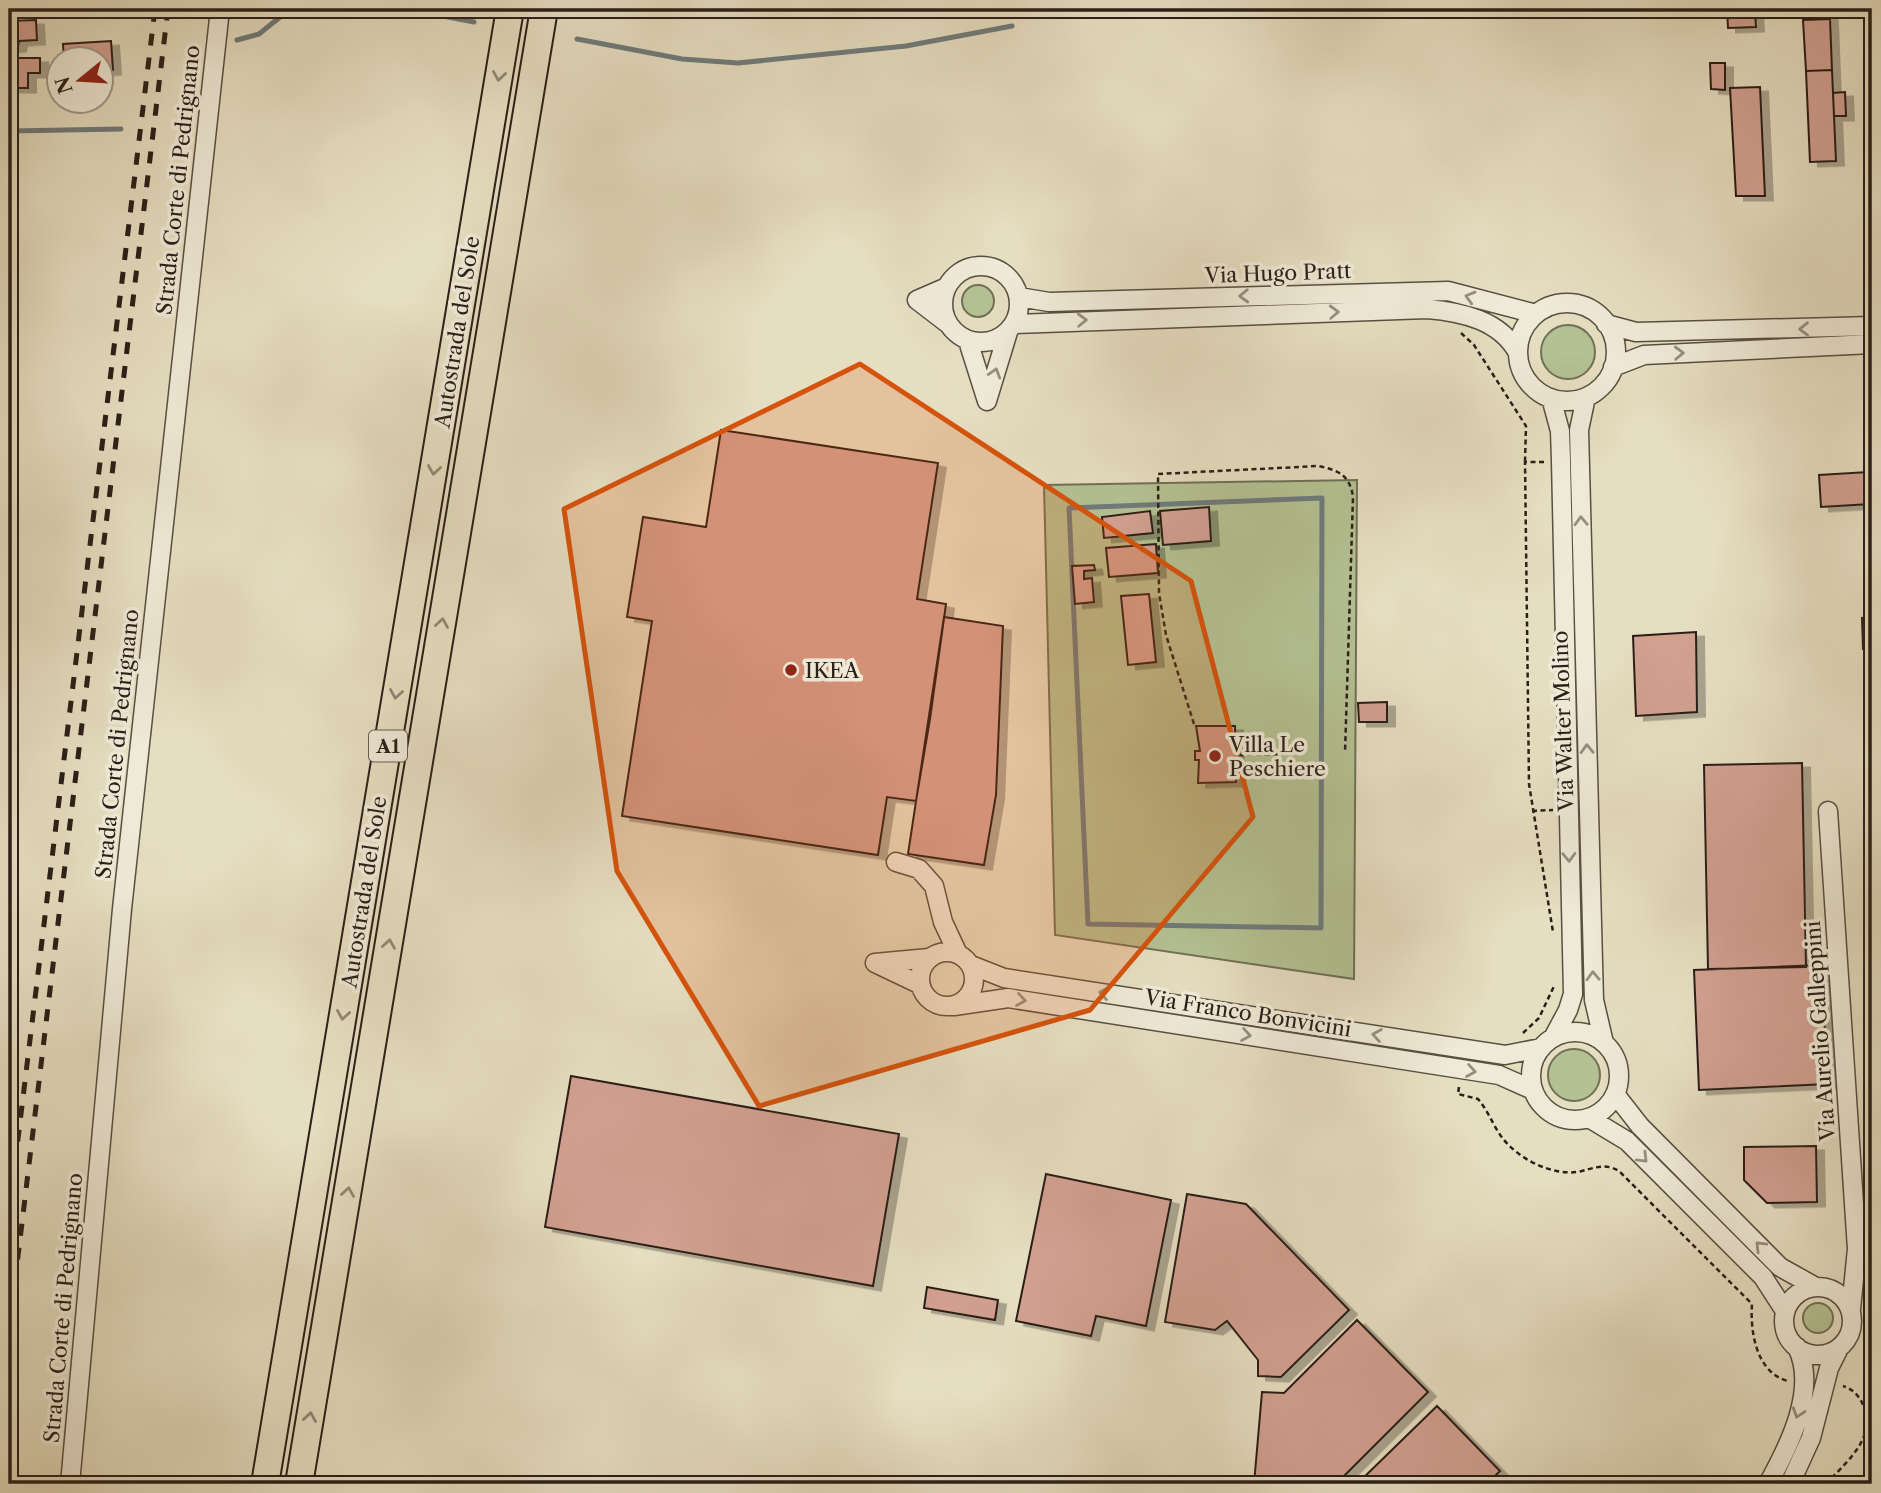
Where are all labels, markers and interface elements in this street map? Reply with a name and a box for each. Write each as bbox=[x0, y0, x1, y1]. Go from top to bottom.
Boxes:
street label: Strada Corte di Pedrignano bbox=[151, 44, 205, 316]
north arrow bbox=[46, 46, 116, 116]
one-way arrow bbox=[492, 70, 507, 82]
text: N bbox=[51, 74, 78, 97]
street label: Autostrada del Sole bbox=[429, 234, 485, 431]
street label: Via Hugo Pratt bbox=[1203, 258, 1352, 288]
one-way arrow bbox=[1238, 289, 1249, 304]
one-way arrow bbox=[1465, 291, 1477, 306]
one-way arrow bbox=[1329, 304, 1340, 320]
one-way arrow bbox=[1077, 312, 1088, 327]
one-way arrow bbox=[1798, 321, 1809, 336]
one-way arrow bbox=[1674, 346, 1685, 361]
one-way arrow bbox=[987, 367, 1002, 379]
one-way arrow bbox=[427, 464, 442, 476]
one-way arrow bbox=[1573, 516, 1588, 527]
street label: Strada Corte di Pedrignano bbox=[90, 608, 144, 880]
one-way arrow bbox=[434, 617, 449, 629]
street label: Via Walter Molino bbox=[1547, 630, 1579, 813]
place label: IKEA bbox=[805, 658, 860, 683]
marker: IKEA bbox=[783, 662, 799, 678]
one-way arrow bbox=[389, 688, 404, 700]
road number: A1 bbox=[369, 730, 407, 762]
place label: Villa Le Peschiere bbox=[1228, 732, 1326, 781]
one-way arrow bbox=[1579, 743, 1595, 753]
marker: Villa Le Peschiere bbox=[1207, 748, 1223, 764]
street label: Autostrada del Sole bbox=[336, 794, 392, 991]
one-way arrow bbox=[1562, 852, 1577, 863]
street label: Via Aurelio Galleppini bbox=[1800, 920, 1840, 1143]
one-way arrow bbox=[381, 938, 396, 950]
one-way arrow bbox=[1586, 970, 1601, 981]
street label: Via Franco Bonvicini bbox=[1142, 984, 1353, 1042]
one-way arrow bbox=[1098, 986, 1110, 1001]
one-way arrow bbox=[1015, 992, 1027, 1007]
one-way arrow bbox=[336, 1009, 351, 1021]
one-way arrow bbox=[1240, 1028, 1252, 1043]
one-way arrow bbox=[1371, 1028, 1383, 1043]
one-way arrow bbox=[1465, 1063, 1476, 1078]
one-way arrow bbox=[1635, 1150, 1648, 1163]
street label: Strada Corte di Pedrignano bbox=[39, 1172, 87, 1444]
one-way arrow bbox=[339, 1187, 354, 1199]
one-way arrow bbox=[1755, 1242, 1768, 1255]
one-way arrow bbox=[1792, 1406, 1806, 1418]
one-way arrow bbox=[302, 1411, 317, 1423]

